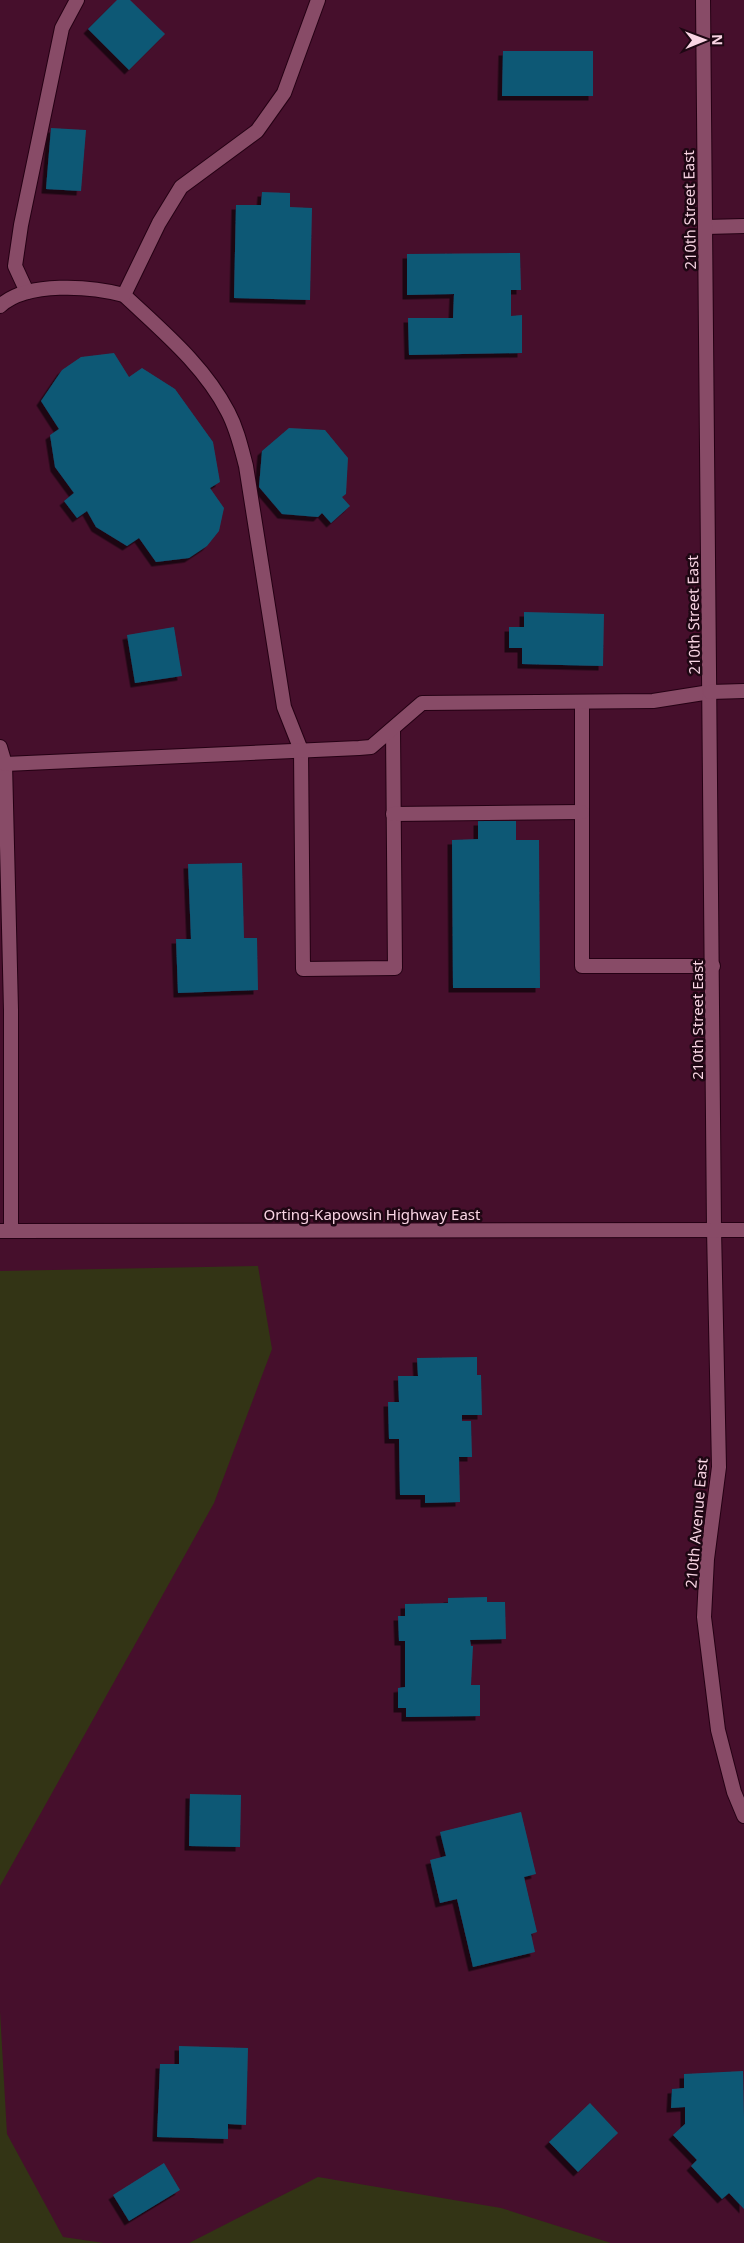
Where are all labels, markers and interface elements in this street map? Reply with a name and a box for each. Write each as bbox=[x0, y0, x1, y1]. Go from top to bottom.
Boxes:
north arrow bbox=[679, 15, 729, 65]
text: N bbox=[708, 34, 727, 46]
street label: 210th Street East bbox=[678, 150, 700, 270]
street label: 210th Street East bbox=[682, 555, 704, 675]
street label: 210th Street East bbox=[687, 960, 707, 1080]
street label: Orting-Kapowsin Highway East bbox=[264, 1204, 481, 1224]
street label: 210th Avenue East bbox=[680, 1457, 712, 1589]

